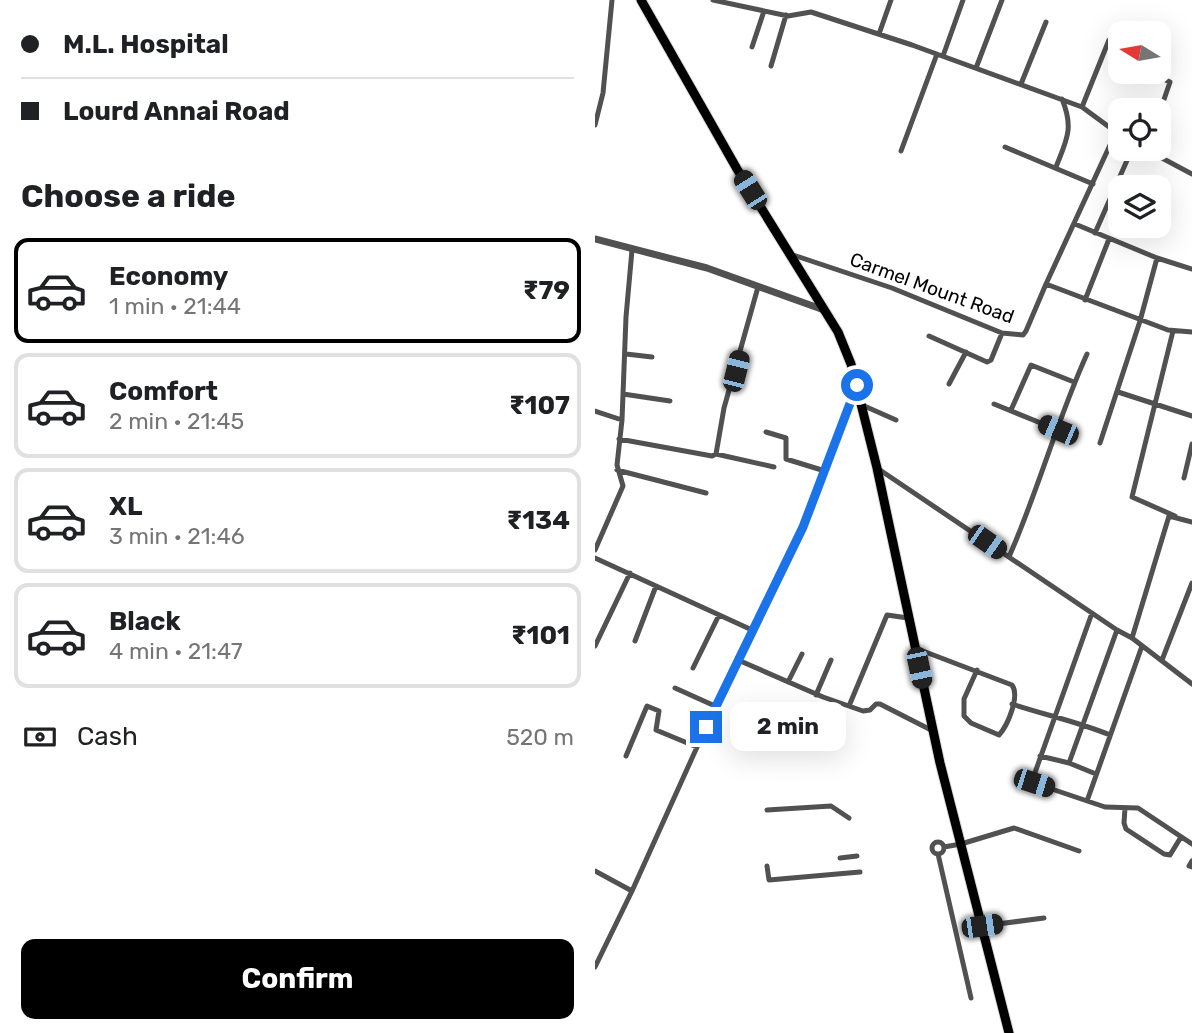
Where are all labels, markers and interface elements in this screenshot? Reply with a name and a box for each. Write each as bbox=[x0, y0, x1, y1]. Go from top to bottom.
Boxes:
north arrow bbox=[1108, 21, 1171, 84]
map controls bbox=[1108, 21, 1171, 238]
text: M.L. Hospital bbox=[63, 29, 229, 60]
text: Lourd Annai Road bbox=[63, 96, 290, 127]
button: locate bbox=[1108, 98, 1171, 161]
car bbox=[730, 167, 771, 213]
button: layers bbox=[1108, 175, 1171, 238]
text: Choose a ride bbox=[21, 177, 235, 215]
street label: Carmel Mount Road bbox=[847, 248, 1017, 328]
icon: car bbox=[25, 259, 88, 322]
text: Economy bbox=[109, 261, 228, 292]
text: ₹79 bbox=[523, 275, 570, 306]
text: 1 min · 21:44 bbox=[109, 292, 241, 320]
car bbox=[721, 348, 752, 394]
route start bbox=[841, 369, 873, 401]
icon: car bbox=[25, 374, 88, 437]
text: Comfort bbox=[109, 376, 218, 407]
text: ₹107 bbox=[509, 390, 570, 421]
text: 2 min · 21:45 bbox=[109, 407, 244, 435]
car bbox=[1035, 412, 1082, 448]
icon: car bbox=[25, 489, 88, 552]
text: XL bbox=[109, 491, 142, 522]
text: ₹134 bbox=[507, 505, 570, 536]
car bbox=[964, 521, 1011, 563]
text: 3 min · 21:46 bbox=[109, 522, 245, 550]
icon: car bbox=[25, 604, 88, 667]
text: Black bbox=[109, 606, 181, 637]
text: ₹101 bbox=[511, 620, 570, 651]
text: 4 min · 21:47 bbox=[109, 637, 243, 665]
car bbox=[905, 645, 934, 691]
callout: 2 min bbox=[731, 702, 846, 752]
route end bbox=[690, 711, 722, 743]
text: 2 min bbox=[757, 712, 819, 740]
icon: cash bbox=[21, 718, 59, 756]
text: Cash bbox=[77, 721, 138, 752]
text: 520 m bbox=[506, 723, 574, 751]
car bbox=[1011, 767, 1058, 799]
car bbox=[960, 913, 1005, 939]
button: Confirm bbox=[21, 939, 574, 1019]

